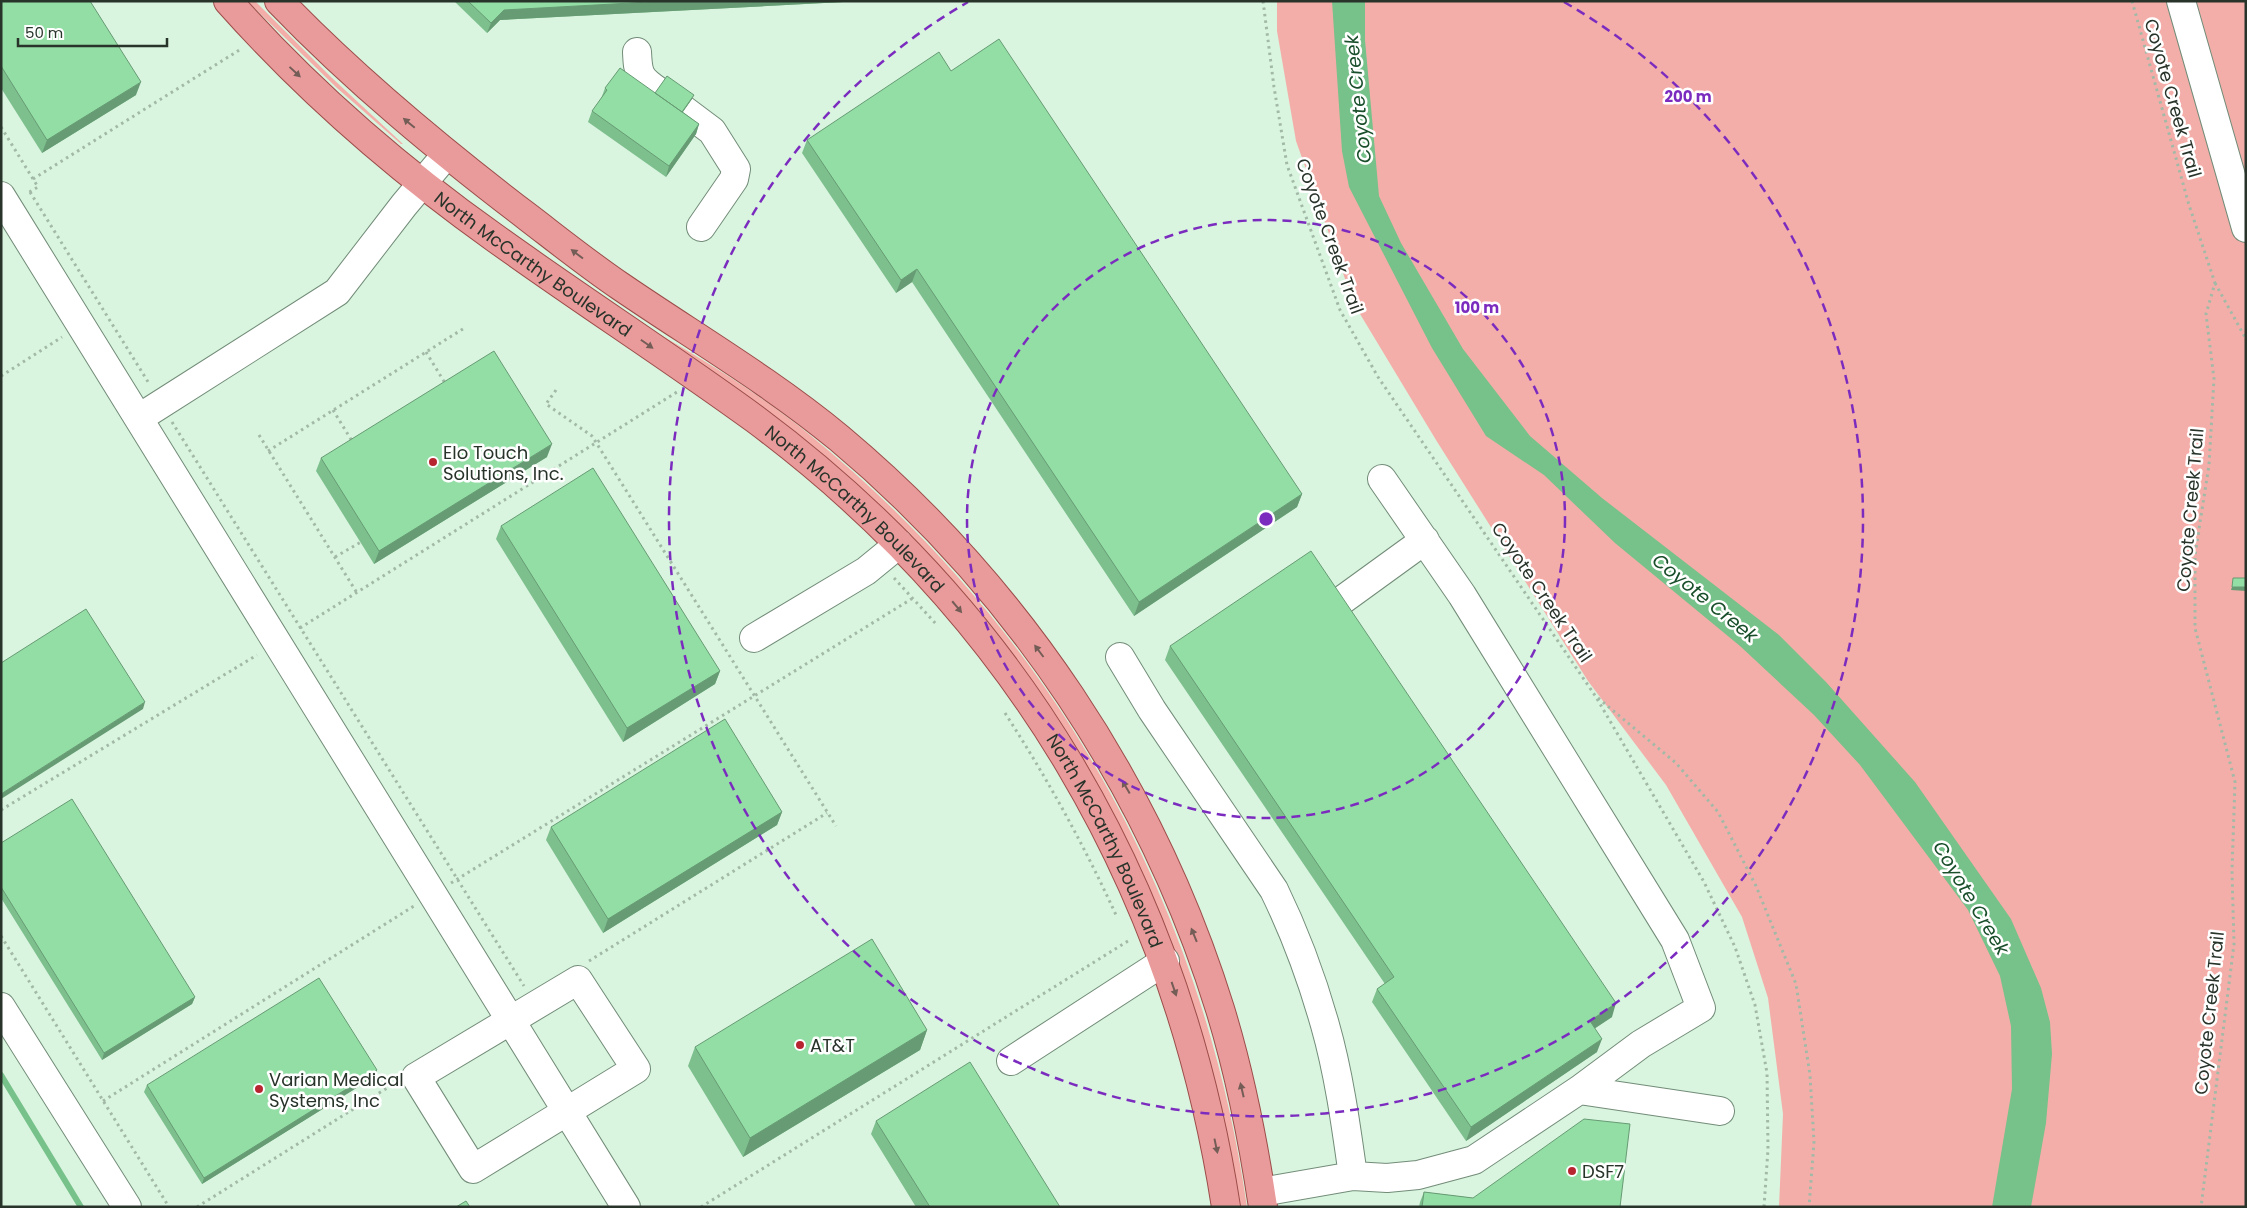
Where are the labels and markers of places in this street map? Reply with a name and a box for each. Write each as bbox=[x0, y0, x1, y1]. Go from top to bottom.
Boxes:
place label: Elo Touch Solutions, Inc. bbox=[443, 440, 563, 486]
marker: Elo Touch Solutions, Inc. bbox=[427, 456, 439, 468]
centre of rings bbox=[1257, 510, 1275, 528]
place label: AT&T bbox=[810, 1033, 855, 1058]
marker: AT&T bbox=[794, 1039, 806, 1051]
place label: Varian Medical Systems, Inc bbox=[269, 1067, 404, 1113]
marker: Varian Medical Systems, Inc bbox=[253, 1083, 265, 1095]
place label: DSF7 bbox=[1582, 1159, 1624, 1184]
marker: DSF7 bbox=[1566, 1165, 1578, 1177]

